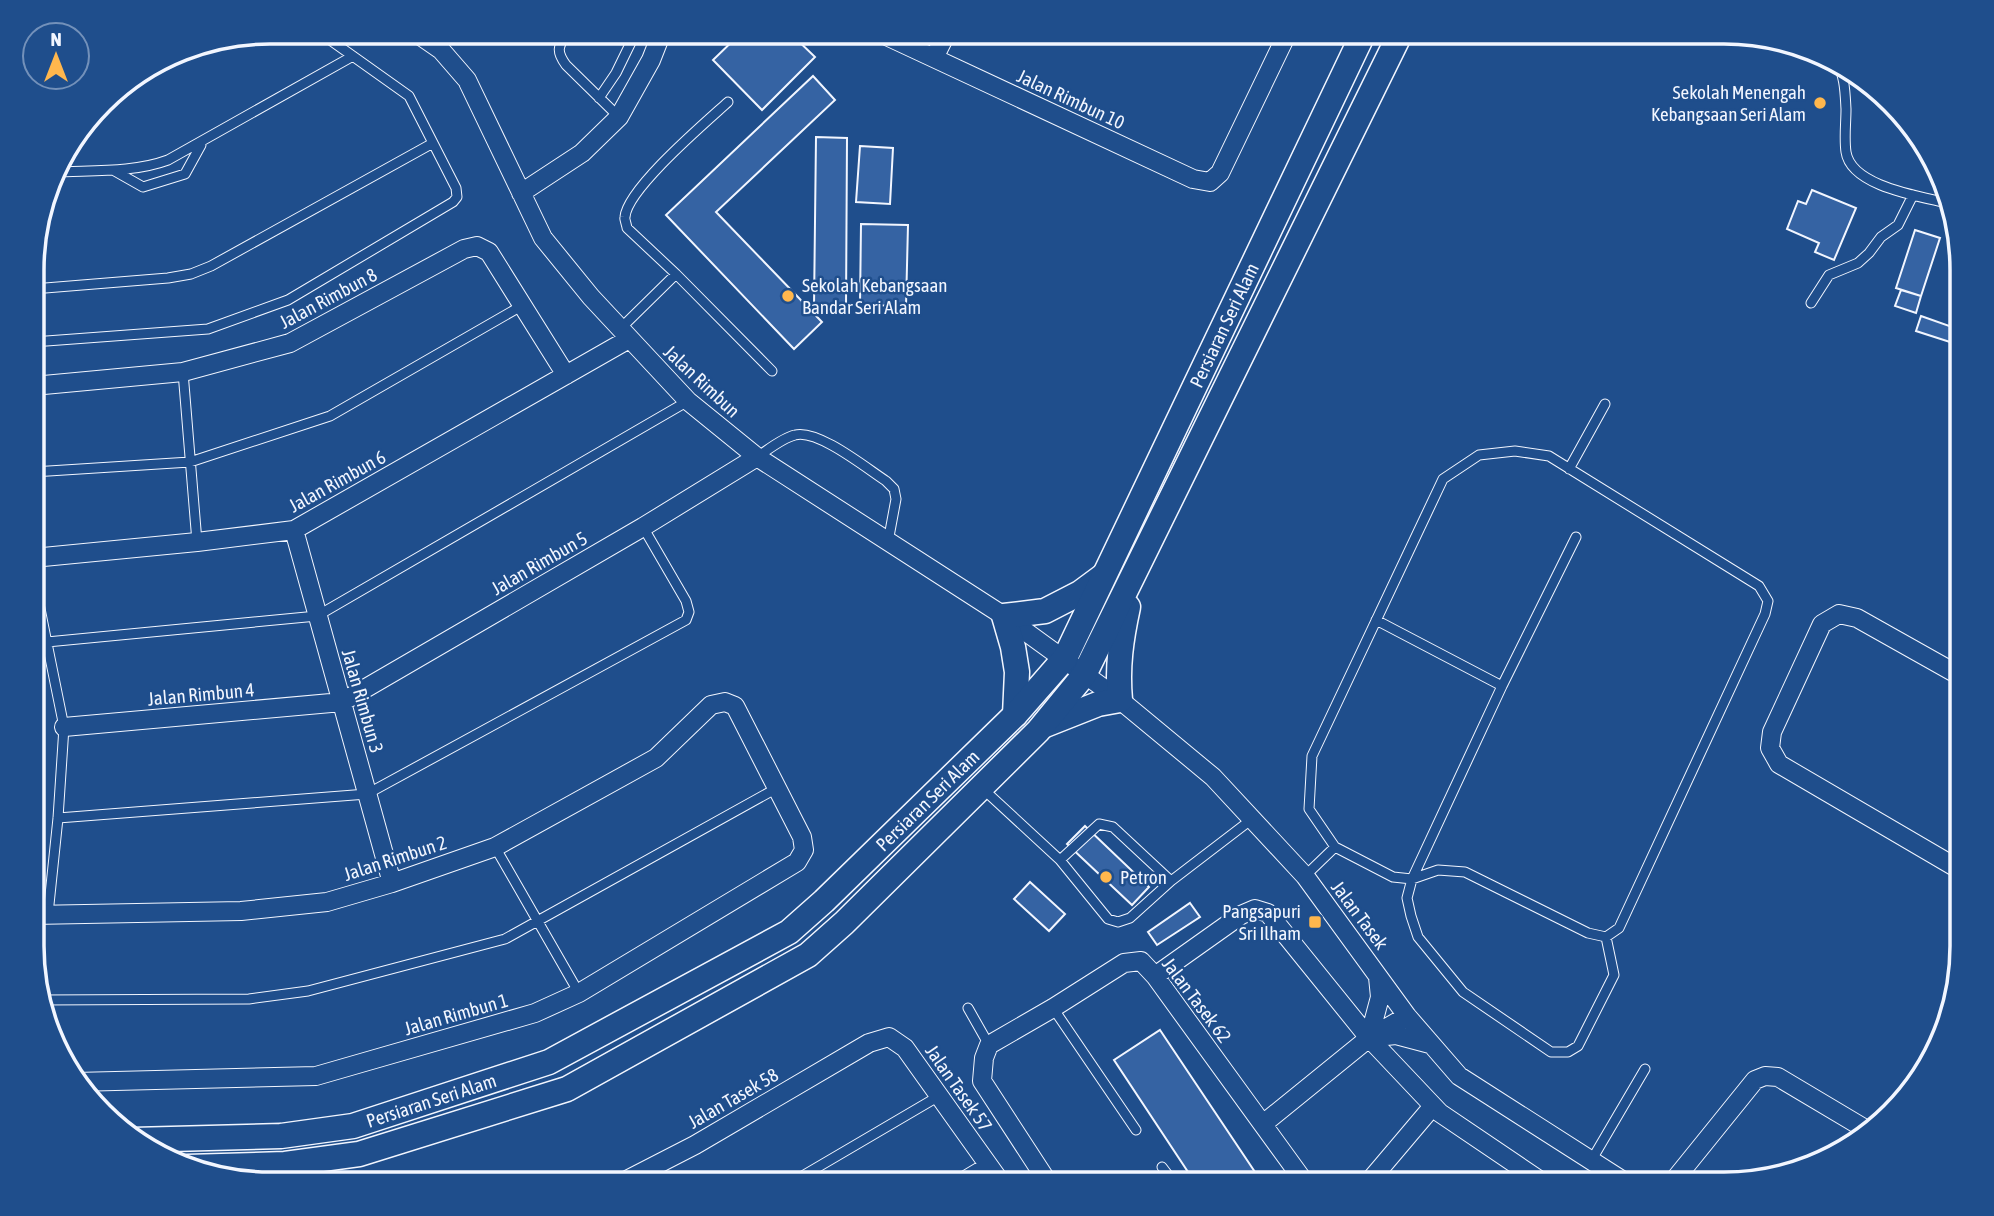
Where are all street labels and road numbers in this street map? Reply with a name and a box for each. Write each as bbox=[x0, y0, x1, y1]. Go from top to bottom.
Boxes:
street label: Jalan Rimbun 10 bbox=[1014, 65, 1128, 134]
street label: Persiaran Seri Alam bbox=[1185, 259, 1263, 391]
street label: Jalan Rimbun 8 bbox=[276, 263, 380, 333]
street label: Jalan Rimbun bbox=[660, 340, 744, 422]
street label: Jalan Rimbun 6 bbox=[285, 445, 389, 517]
street label: Jalan Rimbun 5 bbox=[487, 527, 591, 599]
street label: Jalan Rimbun 3 bbox=[338, 646, 388, 756]
street label: Jalan Rimbun 4 bbox=[147, 678, 255, 710]
street label: Persiaran Seri Alam bbox=[871, 745, 984, 855]
street label: Jalan Rimbun 2 bbox=[341, 831, 449, 885]
street label: Jalan Tasek bbox=[1327, 876, 1393, 954]
street label: Jalan Tasek 62 bbox=[1158, 953, 1236, 1047]
street label: Jalan Rimbun 1 bbox=[401, 989, 511, 1039]
street label: Jalan Tasek 57 bbox=[921, 1040, 997, 1136]
street label: Jalan Tasek 58 bbox=[684, 1063, 782, 1133]
street label: Persiaran Seri Alam bbox=[363, 1069, 499, 1132]

